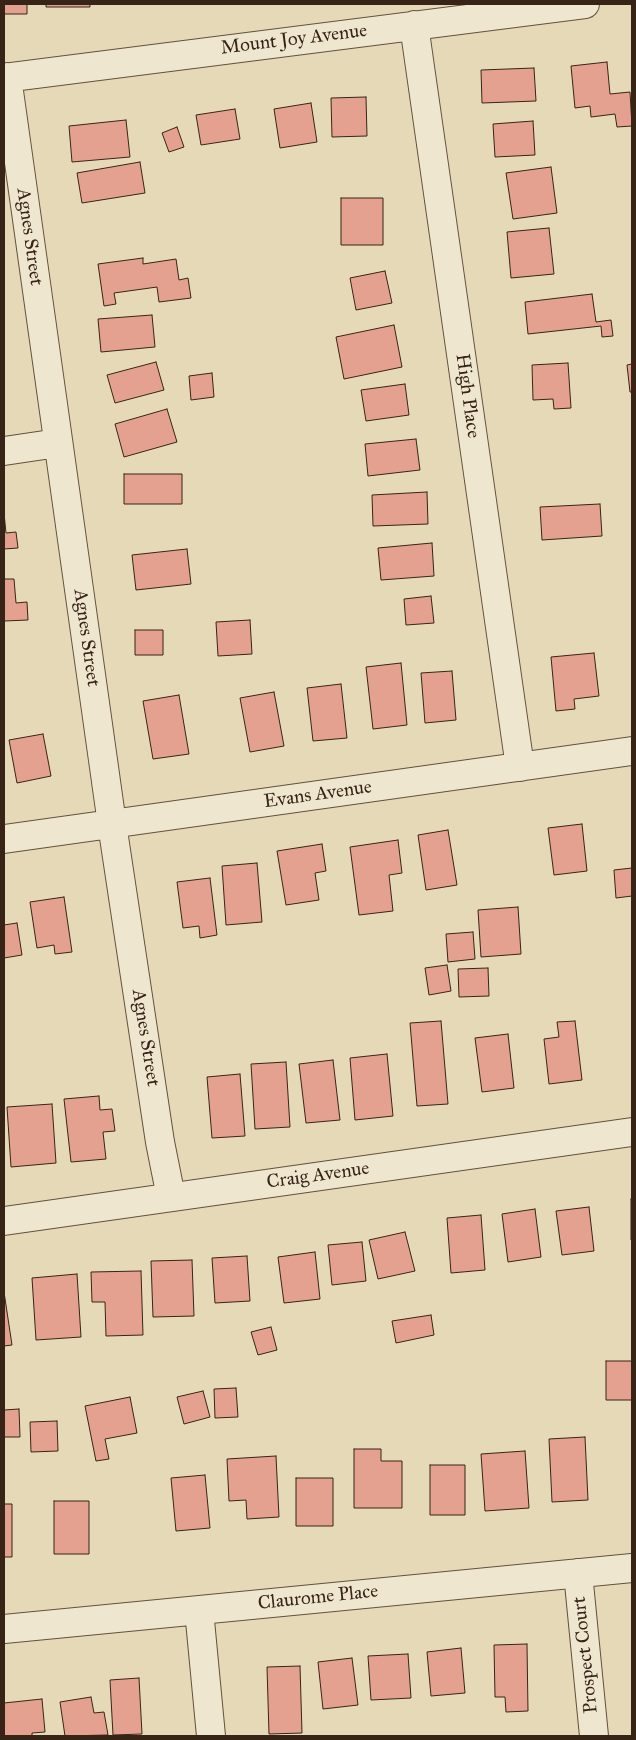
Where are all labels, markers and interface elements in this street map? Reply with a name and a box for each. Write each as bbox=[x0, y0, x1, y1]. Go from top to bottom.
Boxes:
street label: Mount Joy Avenue bbox=[220, 20, 368, 60]
street label: Agnes Street bbox=[11, 187, 47, 287]
street label: High Place bbox=[450, 352, 484, 440]
street label: Agnes Street bbox=[68, 588, 104, 688]
street label: Evans Avenue bbox=[263, 776, 373, 814]
street label: Agnes Street bbox=[126, 988, 164, 1088]
street label: Craig Avenue bbox=[265, 1158, 371, 1194]
street label: Claurome Place bbox=[257, 1580, 379, 1616]
street label: Prospect Court bbox=[569, 1595, 603, 1715]

